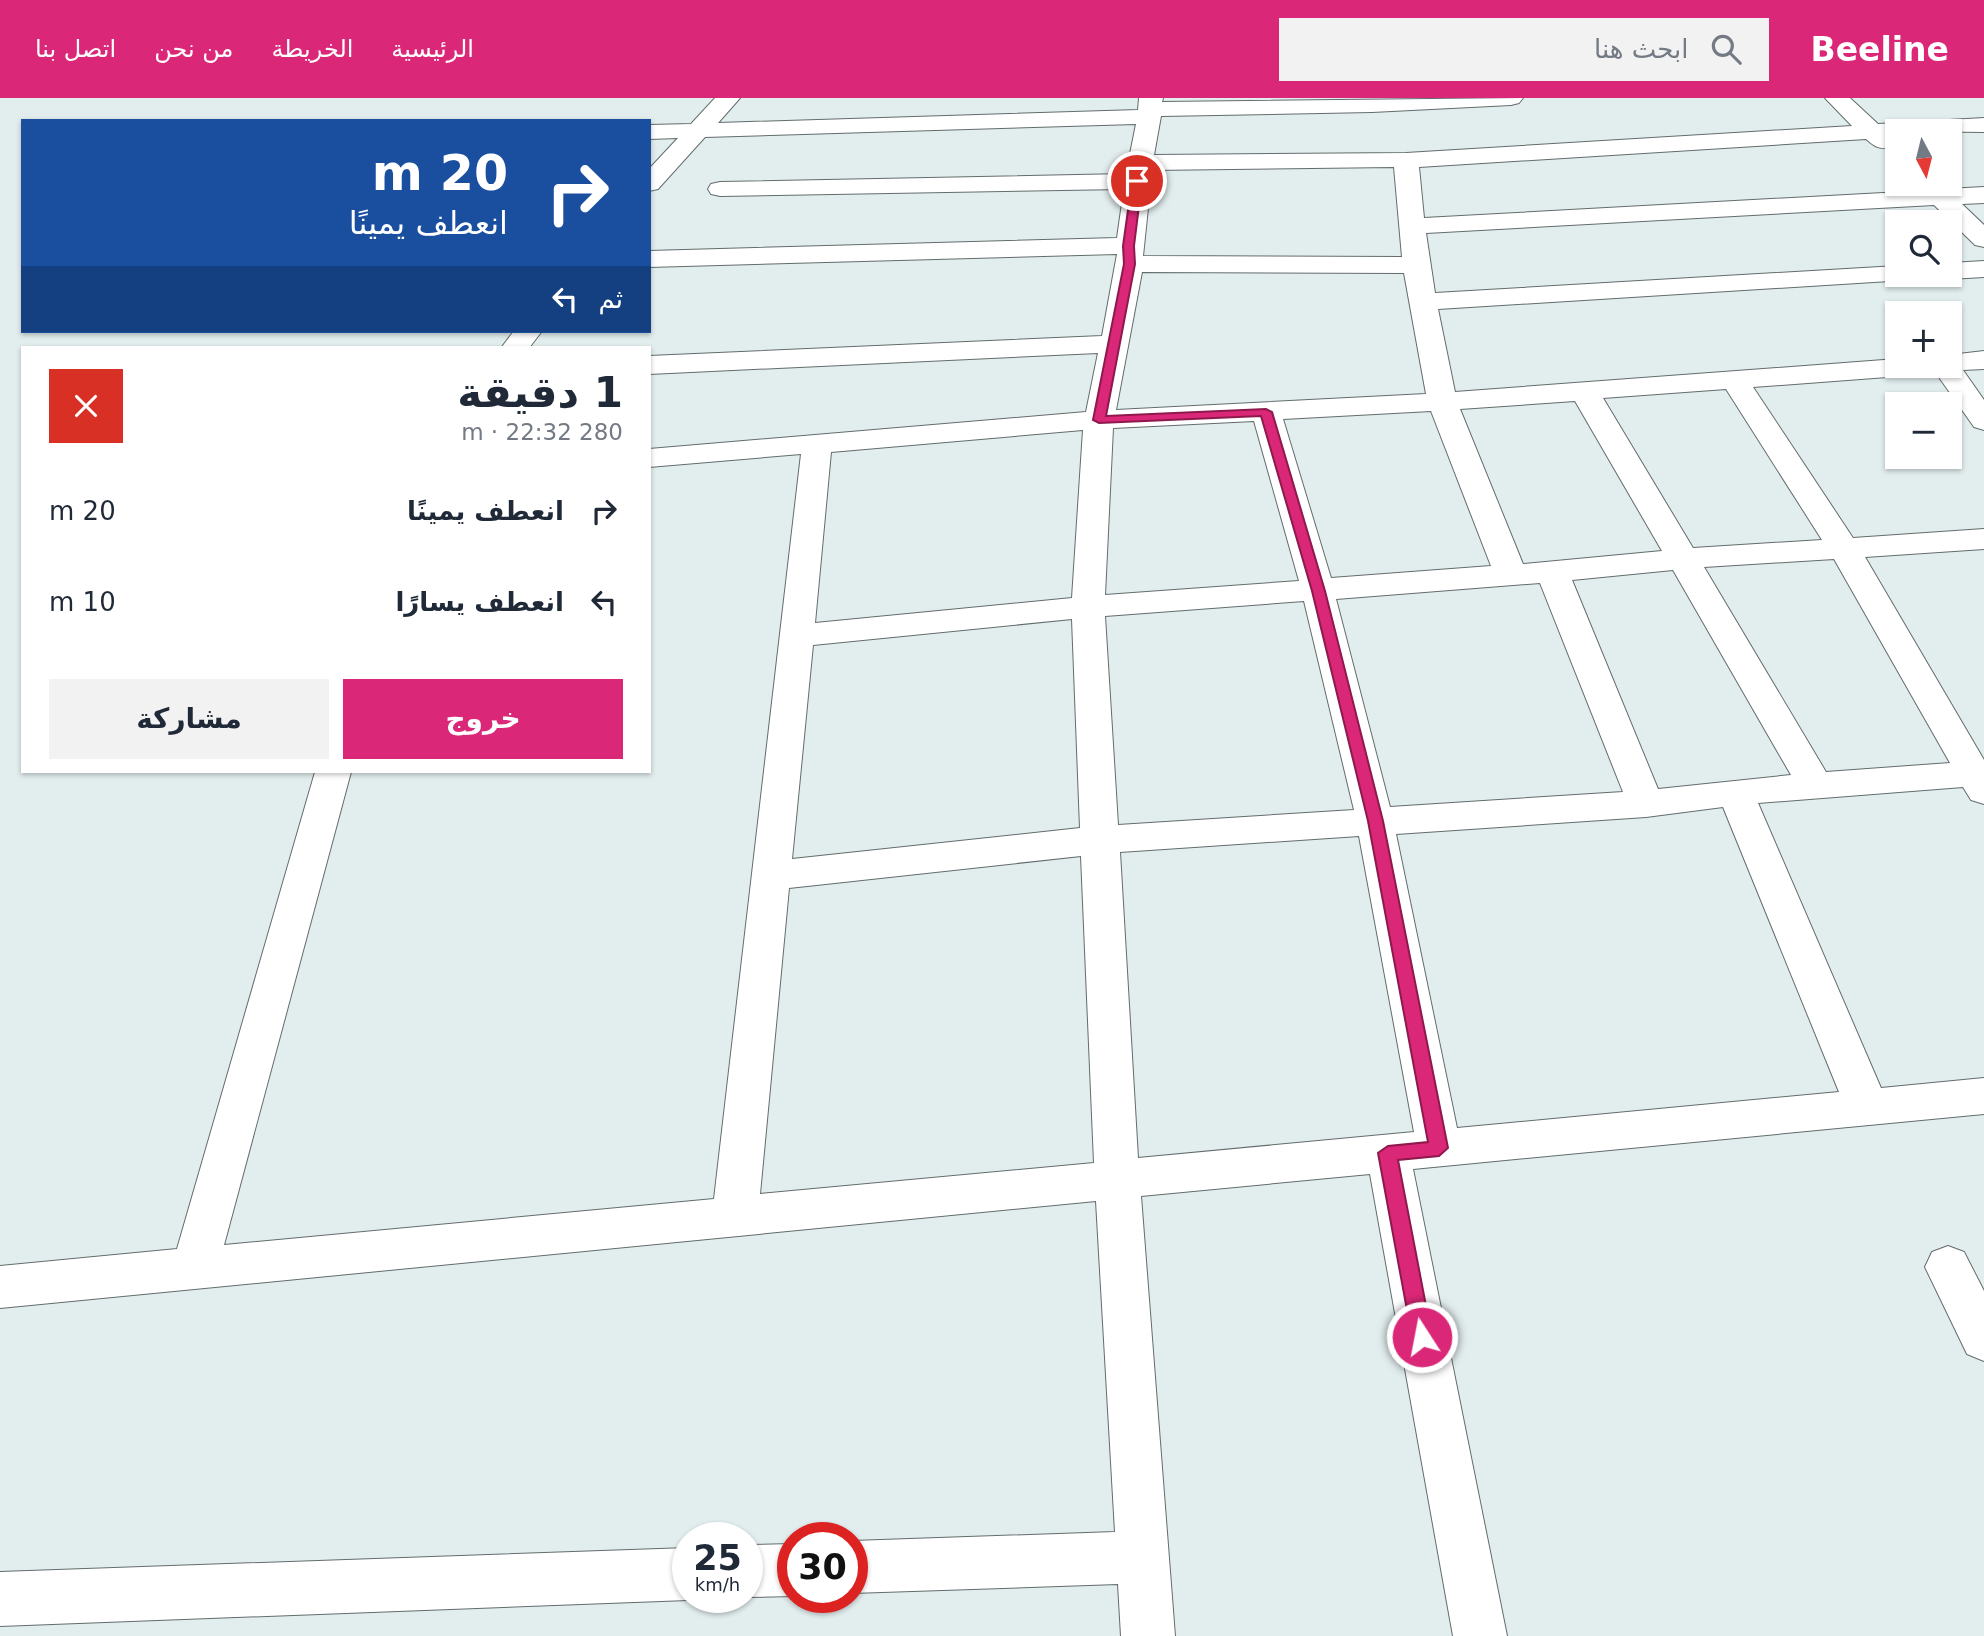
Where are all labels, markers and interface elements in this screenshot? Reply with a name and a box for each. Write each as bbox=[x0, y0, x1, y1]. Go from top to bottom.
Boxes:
search box bbox=[1279, 18, 1769, 81]
icon: search bbox=[1707, 30, 1745, 68]
text: Beeline bbox=[1811, 30, 1949, 69]
text: ابحث هنا bbox=[1594, 34, 1689, 64]
text: اتصل بنا bbox=[35, 35, 116, 63]
text: من نحن bbox=[154, 35, 233, 63]
text: الخريطة bbox=[271, 35, 353, 63]
text: الرئيسية bbox=[391, 35, 474, 63]
north arrow bbox=[1885, 119, 1962, 196]
map controls bbox=[1885, 119, 1962, 469]
text: 20 m bbox=[372, 145, 508, 202]
icon: right bbox=[532, 147, 623, 238]
pin bbox=[1107, 151, 1167, 211]
icon: arrive bbox=[1118, 162, 1156, 200]
text: انعطف يمينًا bbox=[349, 204, 508, 242]
button: search bbox=[1885, 210, 1962, 287]
icon: left bbox=[546, 280, 584, 318]
text: ثم bbox=[598, 284, 623, 314]
button: + bbox=[1885, 301, 1962, 378]
text: 1 دقيقة bbox=[457, 368, 623, 417]
button: close bbox=[49, 369, 123, 443]
button: − bbox=[1885, 392, 1962, 469]
text: 280 m · 22:32 bbox=[461, 419, 623, 445]
icon: right bbox=[585, 492, 623, 530]
text: 20 m bbox=[49, 496, 116, 526]
text: انعطف يمينًا bbox=[407, 496, 564, 526]
icon: left bbox=[585, 583, 623, 621]
text: 10 m bbox=[49, 587, 116, 617]
text: انعطف يسارًا bbox=[395, 587, 564, 617]
button: مشاركة bbox=[49, 679, 329, 759]
button: خروج bbox=[343, 679, 623, 759]
position arrow bbox=[1385, 1300, 1459, 1374]
speed limit sign: 30 bbox=[777, 1522, 868, 1613]
text: 25 bbox=[693, 1538, 742, 1578]
text: km/h bbox=[695, 1574, 740, 1595]

